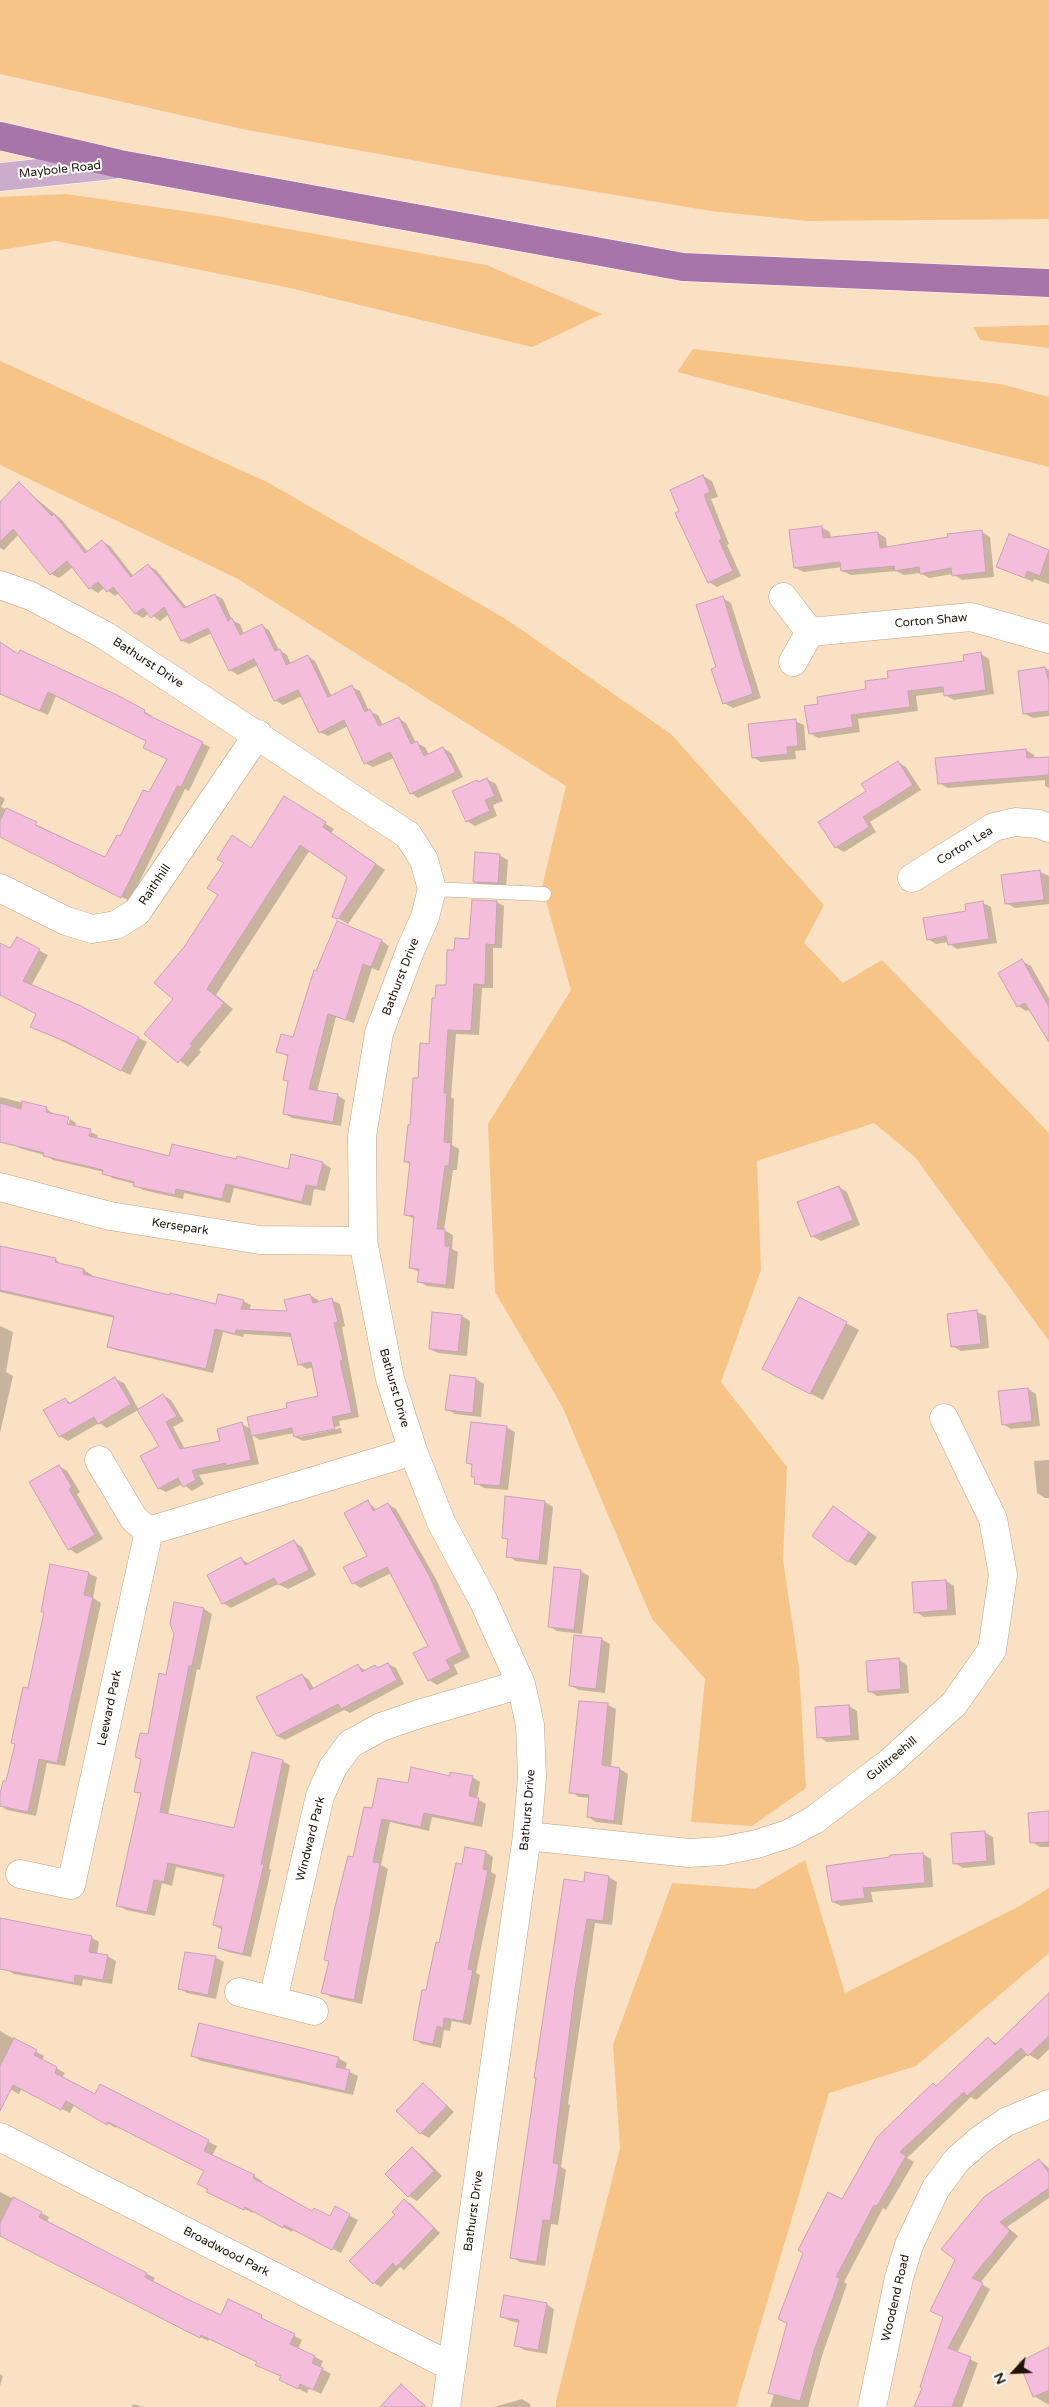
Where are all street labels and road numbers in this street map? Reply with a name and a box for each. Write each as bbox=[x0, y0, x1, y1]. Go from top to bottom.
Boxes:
street label: Maybole Road bbox=[18, 159, 102, 181]
street label: Corton Shaw bbox=[894, 611, 968, 631]
street label: Bathurst Drive bbox=[110, 635, 186, 691]
street label: Corton Lea bbox=[934, 824, 996, 868]
street label: Raithhill bbox=[136, 862, 174, 908]
street label: Bathurst Drive bbox=[380, 936, 422, 1018]
street label: Kersepark bbox=[151, 1215, 209, 1239]
street label: Bathurst Drive bbox=[376, 1347, 412, 1429]
street label: Leeward Park bbox=[95, 1669, 125, 1747]
street label: Guiltreehill bbox=[864, 1734, 920, 1784]
street label: Bathurst Drive bbox=[517, 1769, 539, 1851]
street label: Windward Park bbox=[294, 1795, 328, 1883]
street label: Bathurst Drive bbox=[461, 2170, 487, 2252]
street label: Broadwood Park bbox=[181, 2224, 271, 2280]
street label: Woodend Road bbox=[879, 2253, 913, 2343]

